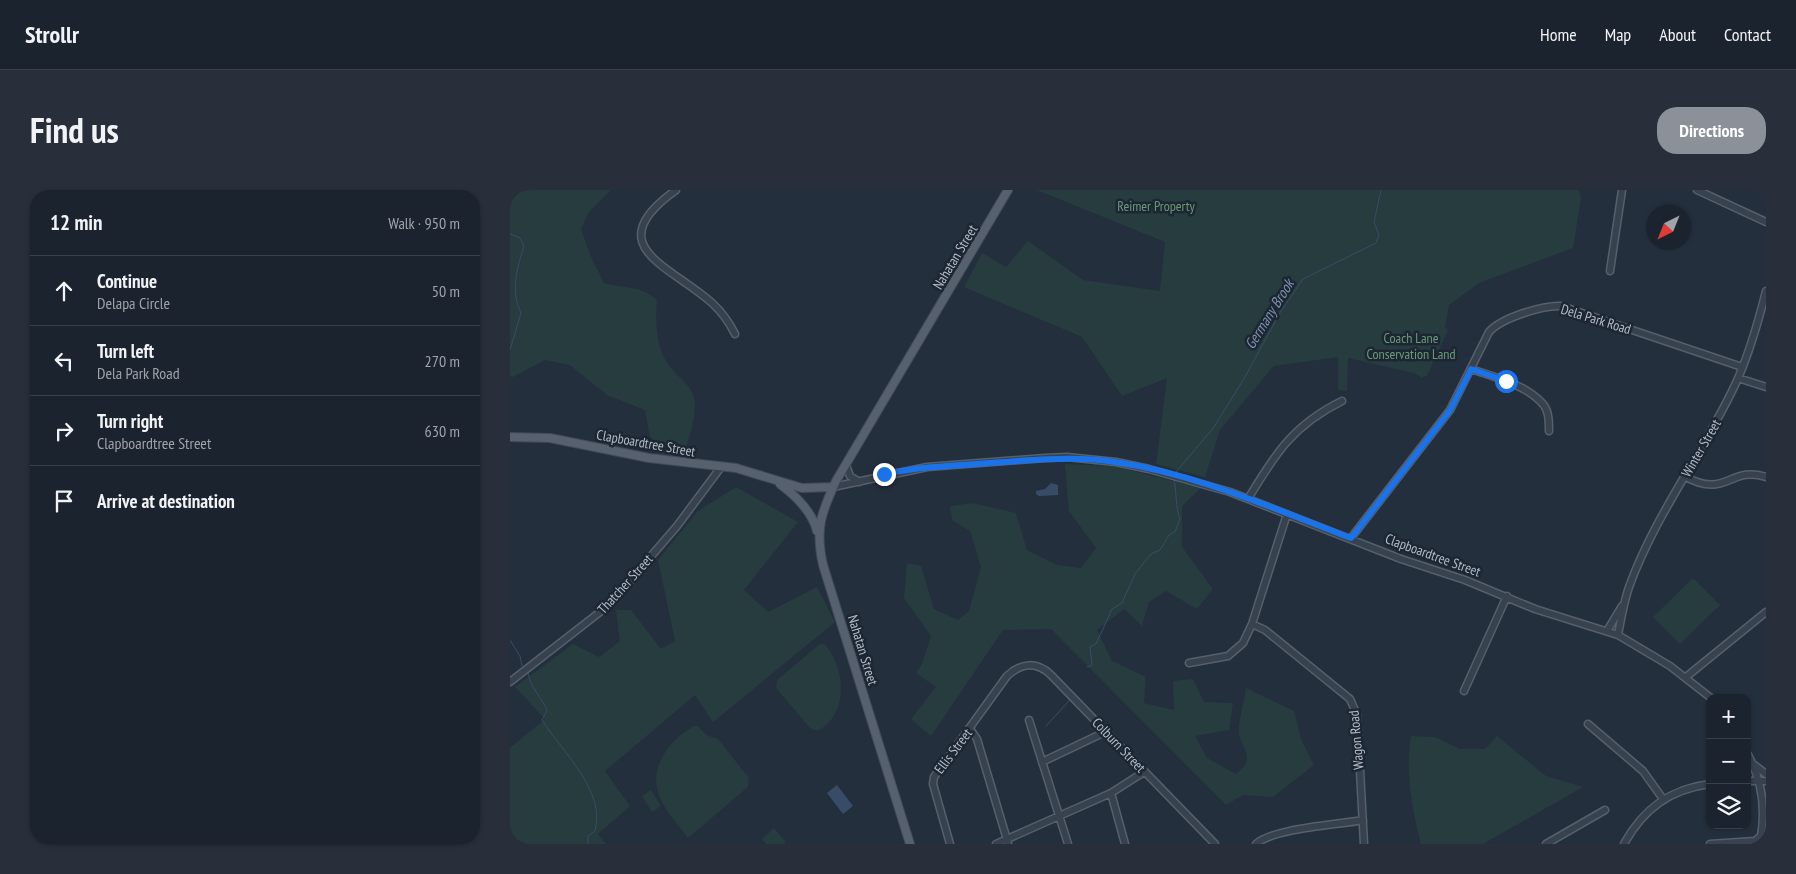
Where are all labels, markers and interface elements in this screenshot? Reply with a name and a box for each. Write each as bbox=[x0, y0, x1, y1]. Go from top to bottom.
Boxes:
text: Strollr bbox=[25, 19, 79, 50]
text: Home bbox=[1540, 23, 1577, 46]
text: Map bbox=[1605, 23, 1631, 46]
text: About bbox=[1659, 23, 1696, 46]
text: Contact bbox=[1724, 23, 1771, 46]
text: Find us bbox=[30, 107, 119, 153]
button: Directions bbox=[1657, 107, 1766, 154]
park label: Reimer Property bbox=[1117, 197, 1196, 215]
north arrow bbox=[1646, 205, 1691, 250]
text: 12 min bbox=[50, 209, 102, 236]
text: Walk · 950 m bbox=[388, 213, 460, 233]
street label: Nahatan Street bbox=[929, 221, 981, 293]
text: Continue bbox=[97, 269, 157, 293]
water label: Germany Brook bbox=[1240, 274, 1299, 352]
icon: ahead bbox=[50, 277, 78, 305]
text: 50 m bbox=[432, 281, 460, 301]
text: Delapa Circle bbox=[97, 293, 170, 313]
street label: Dela Park Road bbox=[1559, 300, 1633, 338]
park label: Coach Lane Conservation Land bbox=[1366, 329, 1456, 363]
text: Turn left bbox=[97, 339, 154, 363]
icon: left bbox=[50, 347, 78, 375]
text: 270 m bbox=[425, 351, 460, 371]
text: Dela Park Road bbox=[97, 363, 180, 383]
route start bbox=[1495, 370, 1518, 393]
text: Turn right bbox=[97, 409, 163, 433]
street label: Winter Street bbox=[1677, 416, 1725, 480]
icon: right bbox=[50, 417, 78, 445]
text: 630 m bbox=[425, 421, 460, 441]
street label: Clapboardtree Street bbox=[595, 425, 697, 461]
text: Clapboardtree Street bbox=[97, 433, 211, 453]
route end bbox=[873, 463, 896, 486]
icon: arrive bbox=[50, 487, 78, 515]
text: Arrive at destination bbox=[97, 489, 235, 513]
street label: Clapboardtree Street bbox=[1383, 529, 1483, 581]
street label: Thatcher Street bbox=[593, 550, 657, 618]
street label: Nahatan Street bbox=[844, 613, 882, 687]
map controls bbox=[1706, 694, 1751, 829]
button: + bbox=[1706, 694, 1751, 739]
street label: Wagon Road bbox=[1344, 710, 1368, 770]
street label: Colburn Street bbox=[1088, 714, 1150, 776]
street label: Ellis Street bbox=[930, 725, 976, 777]
button: − bbox=[1706, 739, 1751, 784]
button: layers bbox=[1706, 784, 1751, 829]

